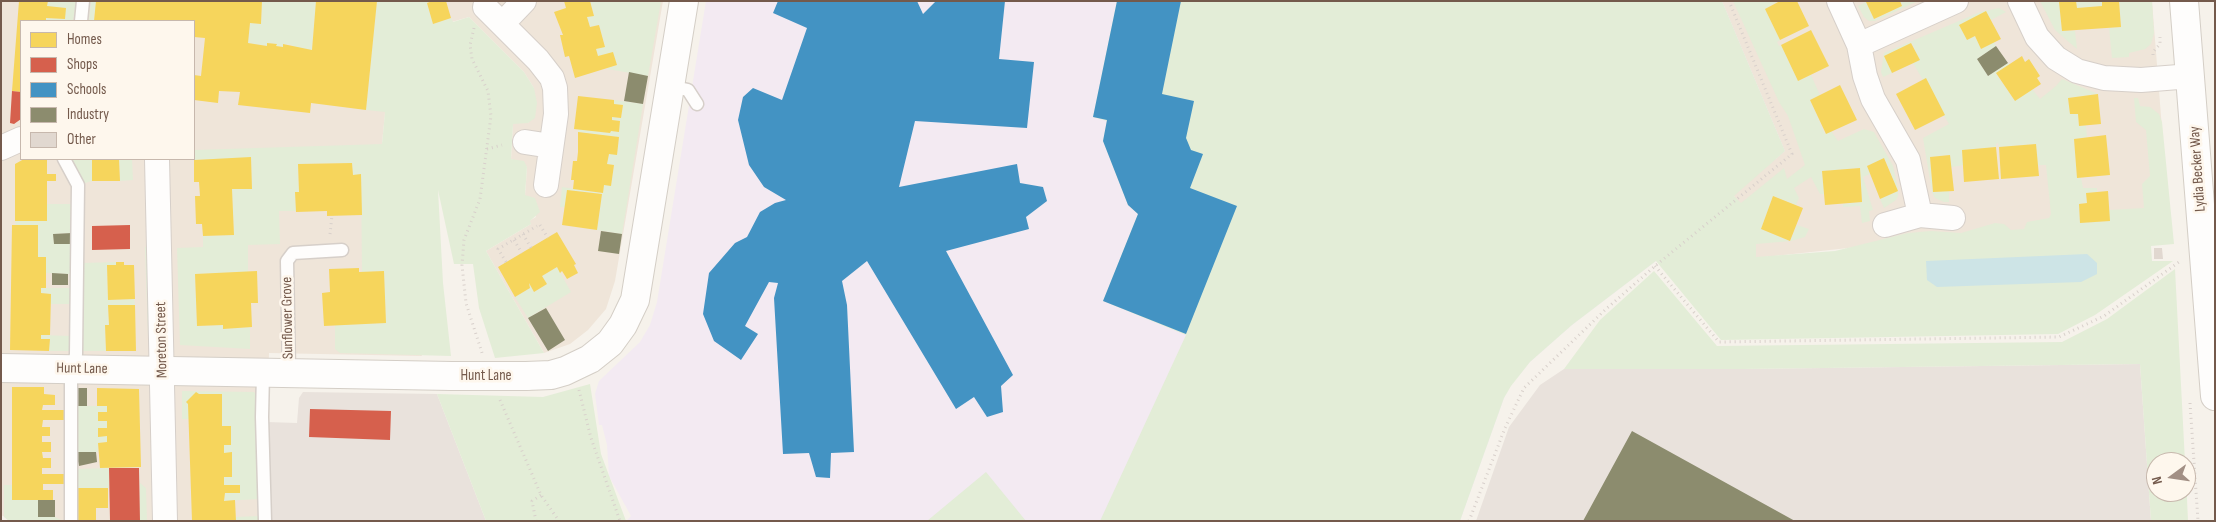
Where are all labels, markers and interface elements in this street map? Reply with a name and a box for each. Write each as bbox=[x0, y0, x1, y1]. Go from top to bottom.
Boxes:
legend bbox=[20, 20, 195, 160]
text: Homes bbox=[67, 30, 102, 49]
text: Shops bbox=[67, 55, 98, 74]
text: Schools bbox=[67, 80, 106, 99]
text: Industry bbox=[67, 105, 109, 124]
street label: Lydia Becker Way bbox=[2186, 126, 2210, 212]
text: Other bbox=[67, 130, 96, 149]
street label: Sunflower Grove bbox=[278, 277, 298, 359]
street label: Moreton Street bbox=[152, 302, 172, 378]
street label: Hunt Lane bbox=[56, 360, 108, 378]
street label: Hunt Lane bbox=[460, 367, 512, 385]
north arrow bbox=[2146, 452, 2196, 502]
text: N bbox=[2148, 475, 2166, 486]

